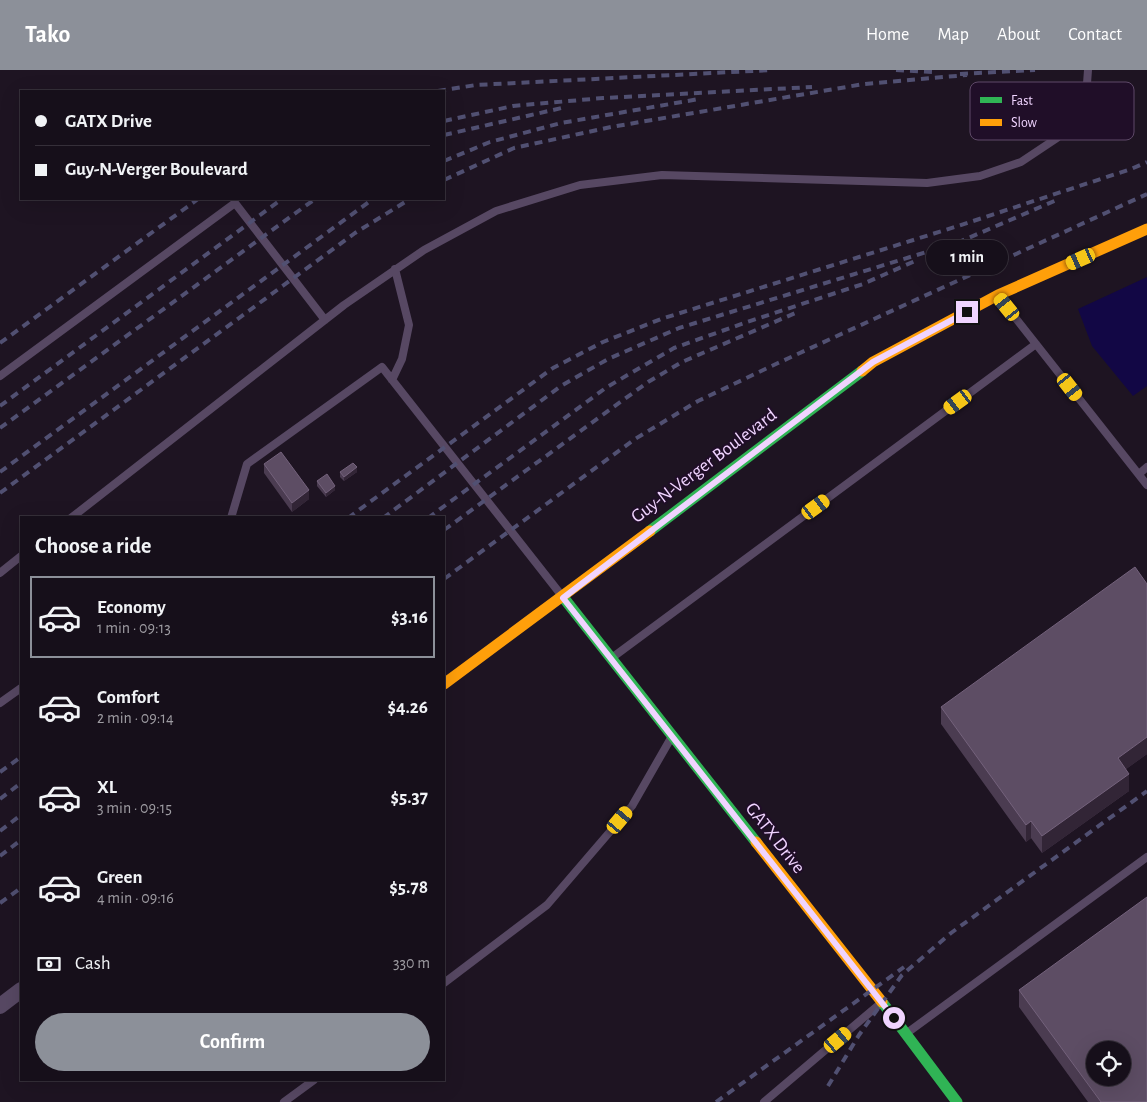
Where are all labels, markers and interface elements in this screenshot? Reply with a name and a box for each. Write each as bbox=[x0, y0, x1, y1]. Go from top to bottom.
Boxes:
text: Tako bbox=[25, 23, 70, 47]
text: Home bbox=[866, 26, 909, 44]
text: Map bbox=[937, 26, 969, 44]
text: About bbox=[997, 26, 1040, 44]
text: Contact bbox=[1068, 26, 1122, 44]
legend bbox=[970, 82, 1134, 140]
text: Fast bbox=[1011, 94, 1033, 108]
text: GATX Drive bbox=[65, 112, 152, 131]
text: Slow bbox=[1011, 116, 1038, 130]
text: Guy-N-Verger Boulevard bbox=[65, 160, 248, 179]
callout: 1 min bbox=[926, 240, 1008, 274]
car bbox=[1064, 246, 1097, 272]
text: 1 min bbox=[950, 249, 984, 265]
car bbox=[991, 291, 1022, 323]
route end bbox=[956, 301, 978, 323]
car bbox=[1054, 371, 1085, 403]
car bbox=[941, 387, 974, 417]
street label: Guy-N-Verger Boulevard bbox=[628, 405, 780, 527]
car bbox=[799, 492, 832, 522]
text: Choose a ride bbox=[35, 535, 151, 557]
icon: car bbox=[37, 595, 82, 640]
text: Economy bbox=[97, 598, 166, 617]
text: $3.16 bbox=[391, 608, 428, 627]
text: 1 min · 09:13 bbox=[97, 620, 171, 636]
icon: car bbox=[37, 685, 82, 730]
text: Comfort bbox=[97, 688, 159, 707]
text: $4.26 bbox=[387, 698, 428, 717]
text: 2 min · 09:14 bbox=[97, 710, 174, 726]
icon: car bbox=[37, 775, 82, 820]
text: XL bbox=[97, 778, 117, 797]
text: $5.37 bbox=[390, 788, 428, 807]
street label: GATX Drive bbox=[742, 799, 808, 877]
text: 3 min · 09:15 bbox=[97, 800, 172, 816]
car bbox=[604, 804, 635, 836]
icon: car bbox=[37, 865, 82, 910]
text: Green bbox=[97, 868, 143, 887]
text: $5.78 bbox=[389, 878, 428, 897]
text: 4 min · 09:16 bbox=[97, 890, 174, 906]
icon: cash bbox=[35, 950, 63, 978]
text: Cash bbox=[75, 954, 111, 973]
text: 330 m bbox=[393, 955, 430, 971]
route start bbox=[883, 1007, 905, 1029]
button: Confirm bbox=[35, 1013, 430, 1071]
car bbox=[821, 1025, 854, 1055]
map controls bbox=[1086, 1041, 1131, 1086]
button: locate bbox=[1086, 1041, 1131, 1086]

